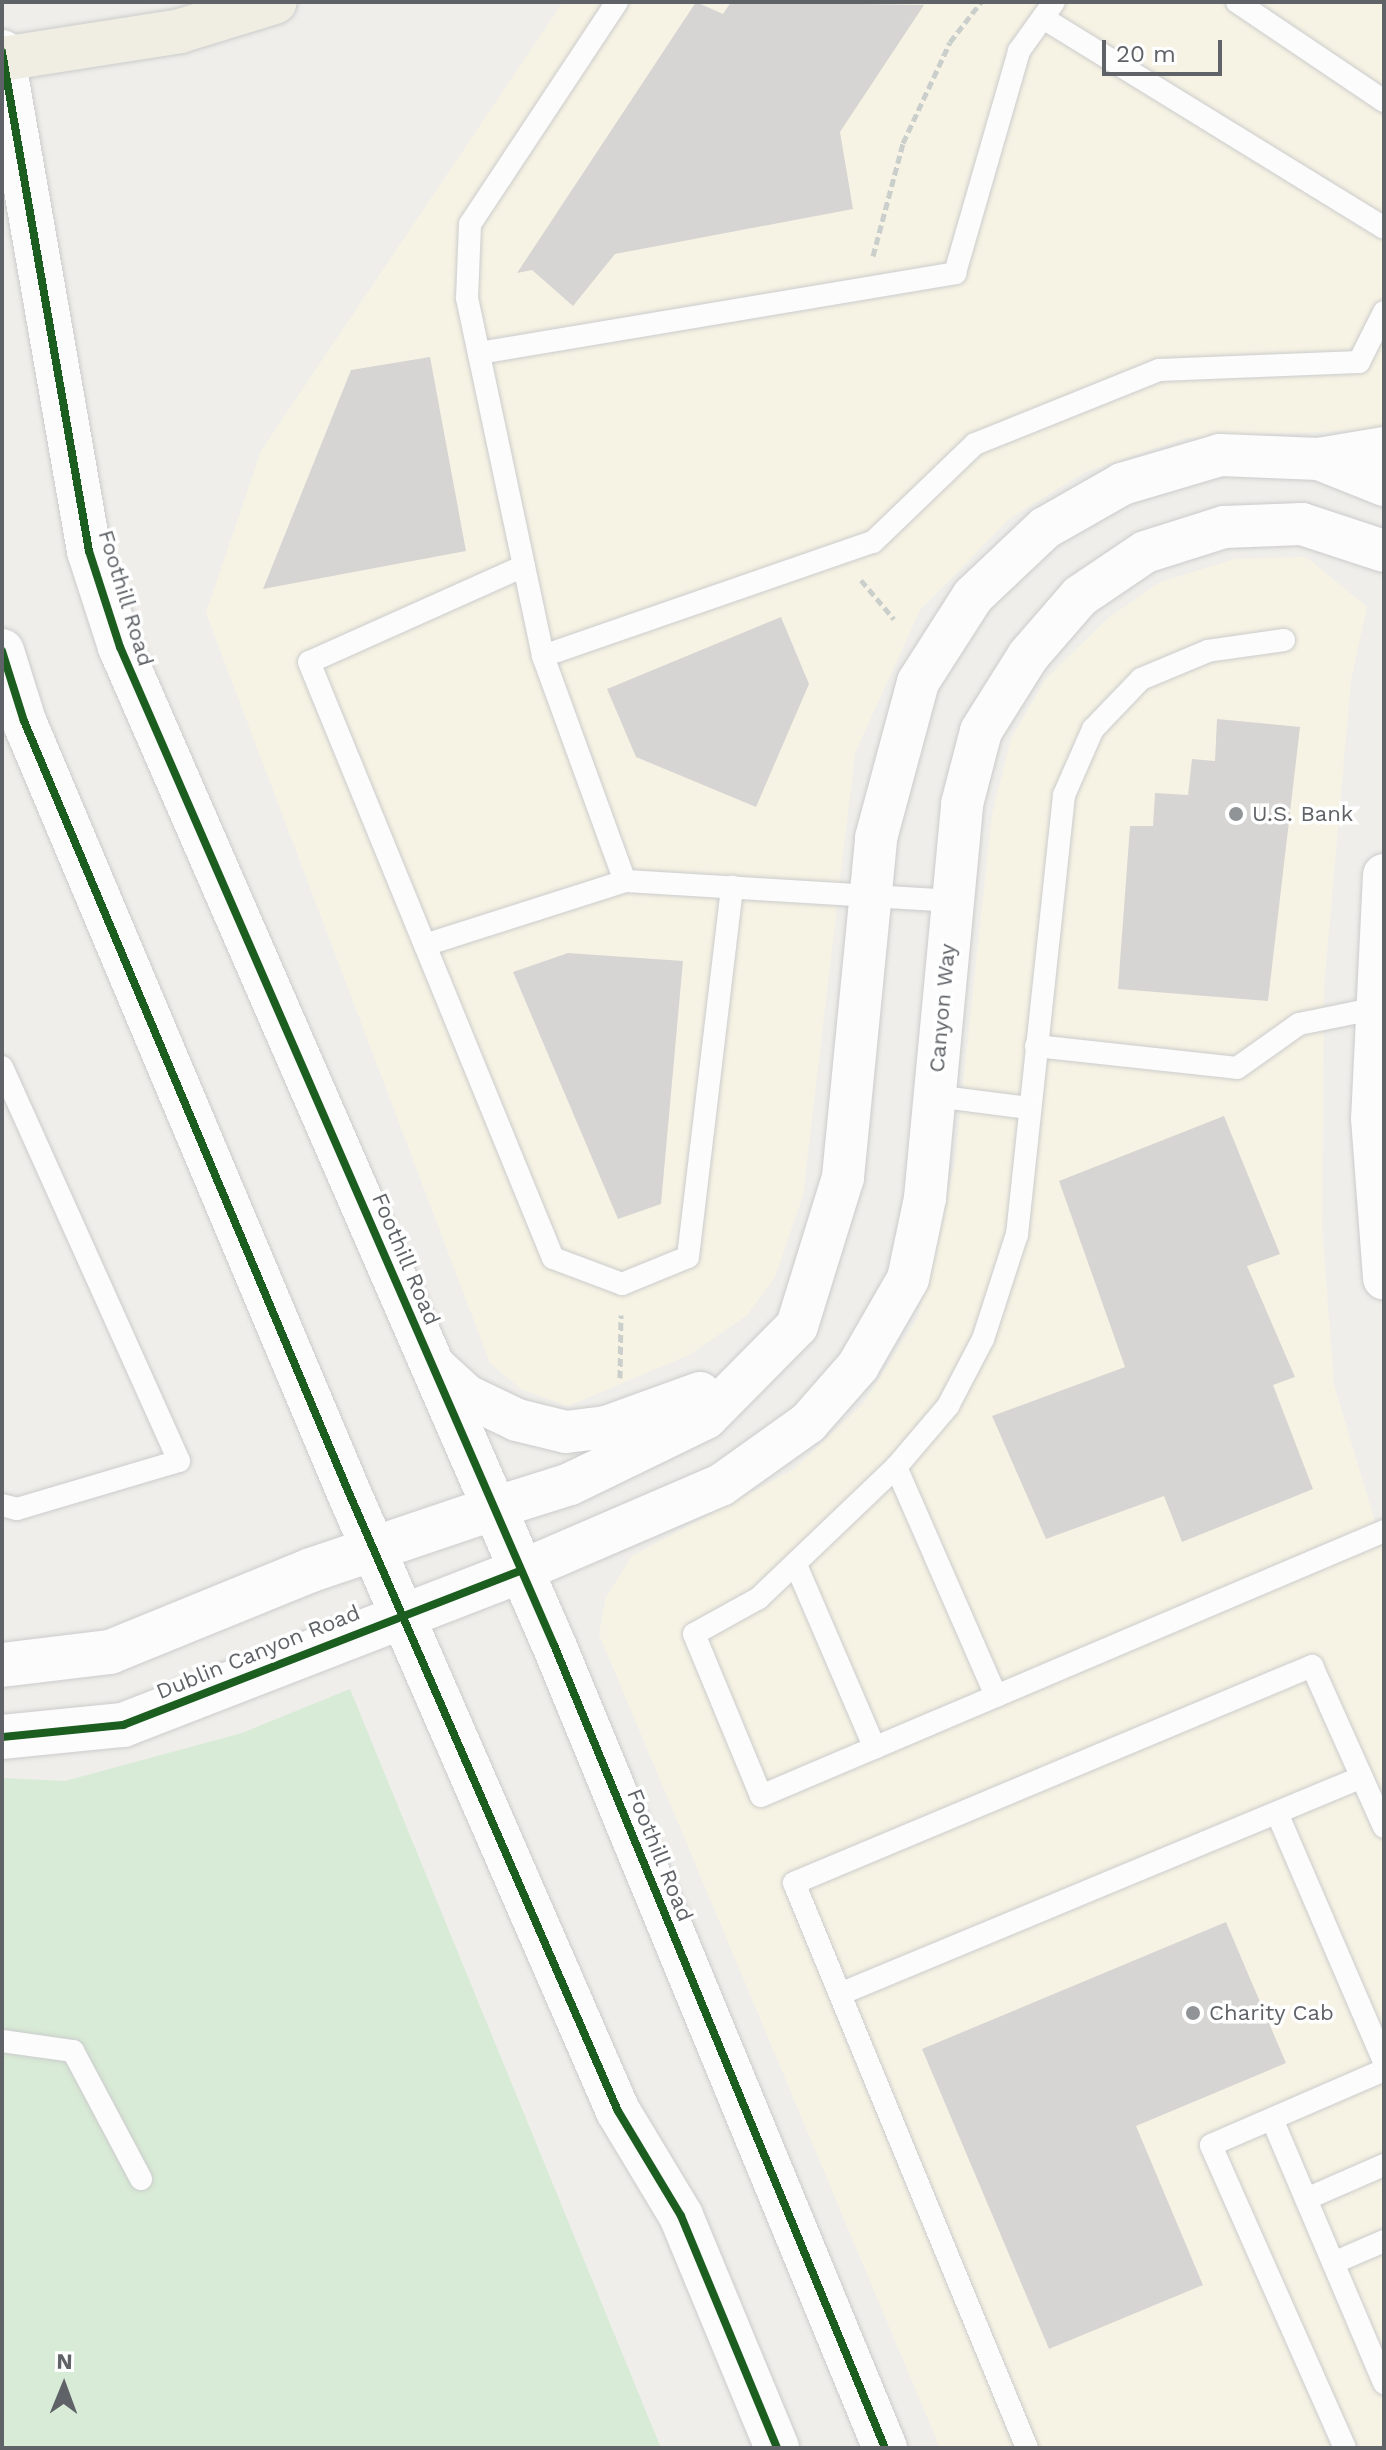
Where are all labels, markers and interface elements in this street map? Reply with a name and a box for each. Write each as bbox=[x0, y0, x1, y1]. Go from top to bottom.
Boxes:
scale bar bbox=[1106, 24, 1226, 74]
text: 20 m bbox=[1116, 40, 1176, 68]
street label: Foothill Road bbox=[93, 526, 159, 670]
place label: U.S. Bank bbox=[1252, 801, 1353, 827]
marker: U.S. Bank bbox=[1227, 805, 1245, 823]
street label: Canyon Way bbox=[923, 942, 961, 1074]
street label: Foothill Road bbox=[366, 1189, 446, 1329]
street label: Dublin Canyon Road bbox=[152, 1599, 364, 1705]
street label: Foothill Road bbox=[621, 1784, 699, 1926]
place label: Charity Cab bbox=[1209, 2000, 1334, 2026]
marker: Charity Cab bbox=[1184, 2004, 1202, 2022]
north arrow bbox=[24, 2346, 104, 2426]
text: N bbox=[56, 2349, 73, 2374]

